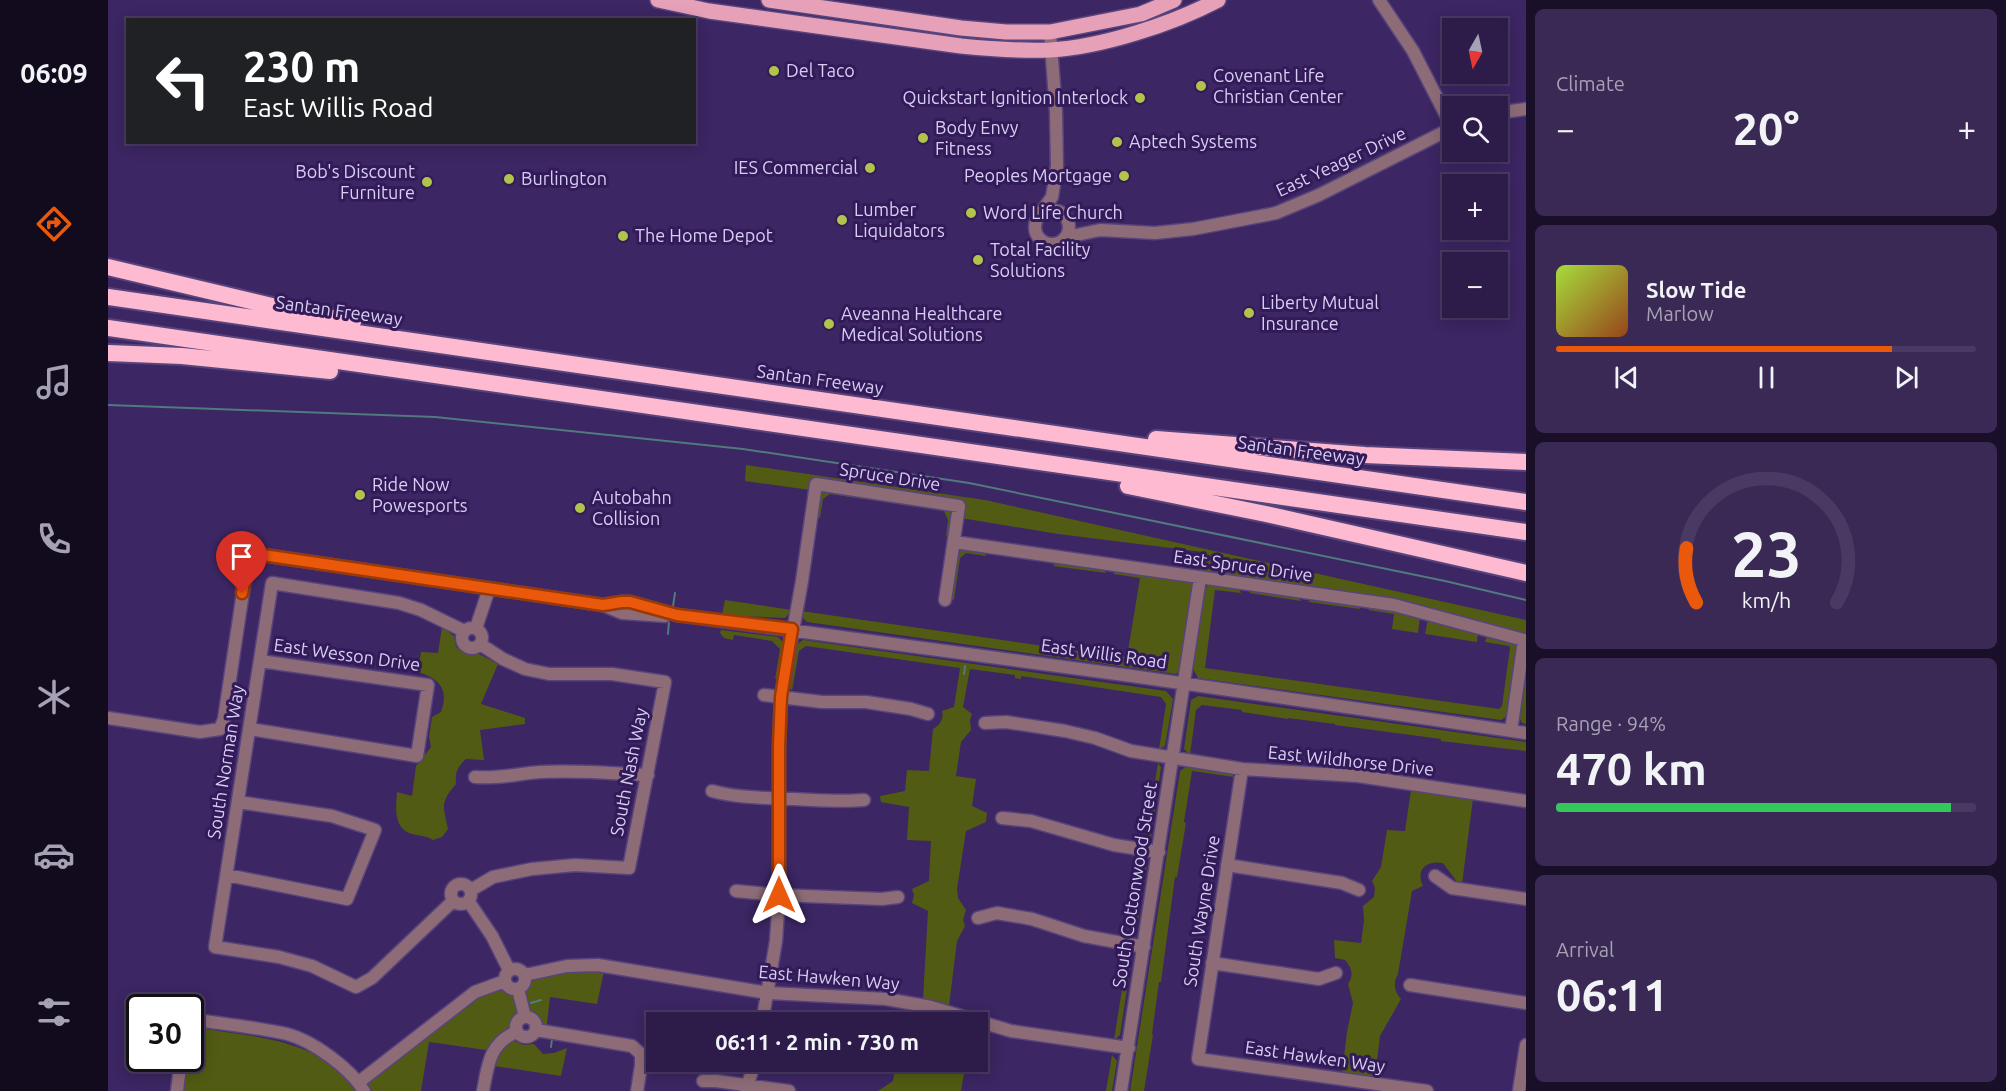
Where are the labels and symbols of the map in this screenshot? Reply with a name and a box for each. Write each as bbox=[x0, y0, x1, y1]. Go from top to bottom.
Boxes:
north arrow bbox=[1442, 18, 1508, 84]
place label: Del Taco bbox=[786, 60, 855, 80]
marker: Del Taco bbox=[767, 64, 781, 78]
place label: Covenant Life Christian Center bbox=[1213, 65, 1344, 106]
marker: Covenant Life Christian Center bbox=[1194, 79, 1208, 93]
place label: Quickstart Ignition Interlock bbox=[902, 87, 1128, 108]
marker: Quickstart Ignition Interlock bbox=[1133, 91, 1147, 105]
place label: Body Envy Fitness bbox=[935, 117, 1019, 158]
street label: East Yeager Drive bbox=[1272, 122, 1409, 200]
marker: Body Envy Fitness bbox=[916, 131, 930, 145]
place label: Aptech Systems bbox=[1129, 131, 1257, 151]
marker: Aptech Systems bbox=[1110, 135, 1124, 149]
place label: IES Commercial bbox=[734, 157, 858, 177]
place label: Bob's Discount Furniture bbox=[295, 161, 415, 202]
marker: IES Commercial bbox=[863, 161, 877, 175]
place label: Peoples Mortgage bbox=[964, 165, 1112, 185]
place label: Burlington bbox=[521, 168, 607, 188]
marker: Peoples Mortgage bbox=[1117, 169, 1131, 183]
marker: Burlington bbox=[502, 172, 516, 186]
marker: Bob's Discount Furniture bbox=[420, 175, 434, 189]
place label: Lumber Liquidators bbox=[854, 199, 945, 240]
place label: Word Life Church bbox=[983, 202, 1123, 222]
marker: Word Life Church bbox=[964, 206, 978, 220]
marker: Lumber Liquidators bbox=[835, 213, 849, 227]
place label: The Home Depot bbox=[635, 225, 773, 245]
marker: The Home Depot bbox=[616, 229, 630, 243]
place label: Total Facility Solutions bbox=[990, 239, 1091, 280]
marker: Total Facility Solutions bbox=[971, 253, 985, 267]
street label: Santan Freeway bbox=[275, 291, 404, 329]
place label: Liberty Mutual Insurance bbox=[1261, 292, 1379, 333]
place label: Aveanna Healthcare Medical Solutions bbox=[841, 303, 1002, 344]
marker: Liberty Mutual Insurance bbox=[1242, 306, 1256, 320]
marker: Aveanna Healthcare Medical Solutions bbox=[822, 317, 836, 331]
street label: Santan Freeway bbox=[756, 360, 885, 398]
street label: Santan Freeway bbox=[1237, 431, 1366, 469]
street label: Spruce Drive bbox=[838, 458, 942, 494]
place label: Ride Now Powesports bbox=[372, 474, 468, 515]
place label: Autobahn Collision bbox=[592, 487, 672, 528]
marker: Ride Now Powesports bbox=[353, 488, 367, 502]
marker: Autobahn Collision bbox=[573, 501, 587, 515]
pin bbox=[216, 531, 267, 593]
street label: East Spruce Drive bbox=[1172, 545, 1314, 585]
street label: East Wesson Drive bbox=[273, 634, 422, 674]
street label: East Willis Road bbox=[1040, 634, 1168, 672]
street label: South Norman Way bbox=[203, 683, 247, 840]
street label: South Nash Way bbox=[606, 706, 650, 838]
street label: East Wildhorse Drive bbox=[1267, 741, 1435, 779]
street label: South Cottonwood Street bbox=[1108, 781, 1160, 989]
street label: South Wayne Drive bbox=[1179, 834, 1223, 988]
position arrow bbox=[747, 863, 811, 927]
street label: East Hawken Way bbox=[758, 961, 901, 993]
speed limit sign: 30 bbox=[126, 994, 204, 1072]
street label: East Hawken Way bbox=[1244, 1036, 1387, 1076]

